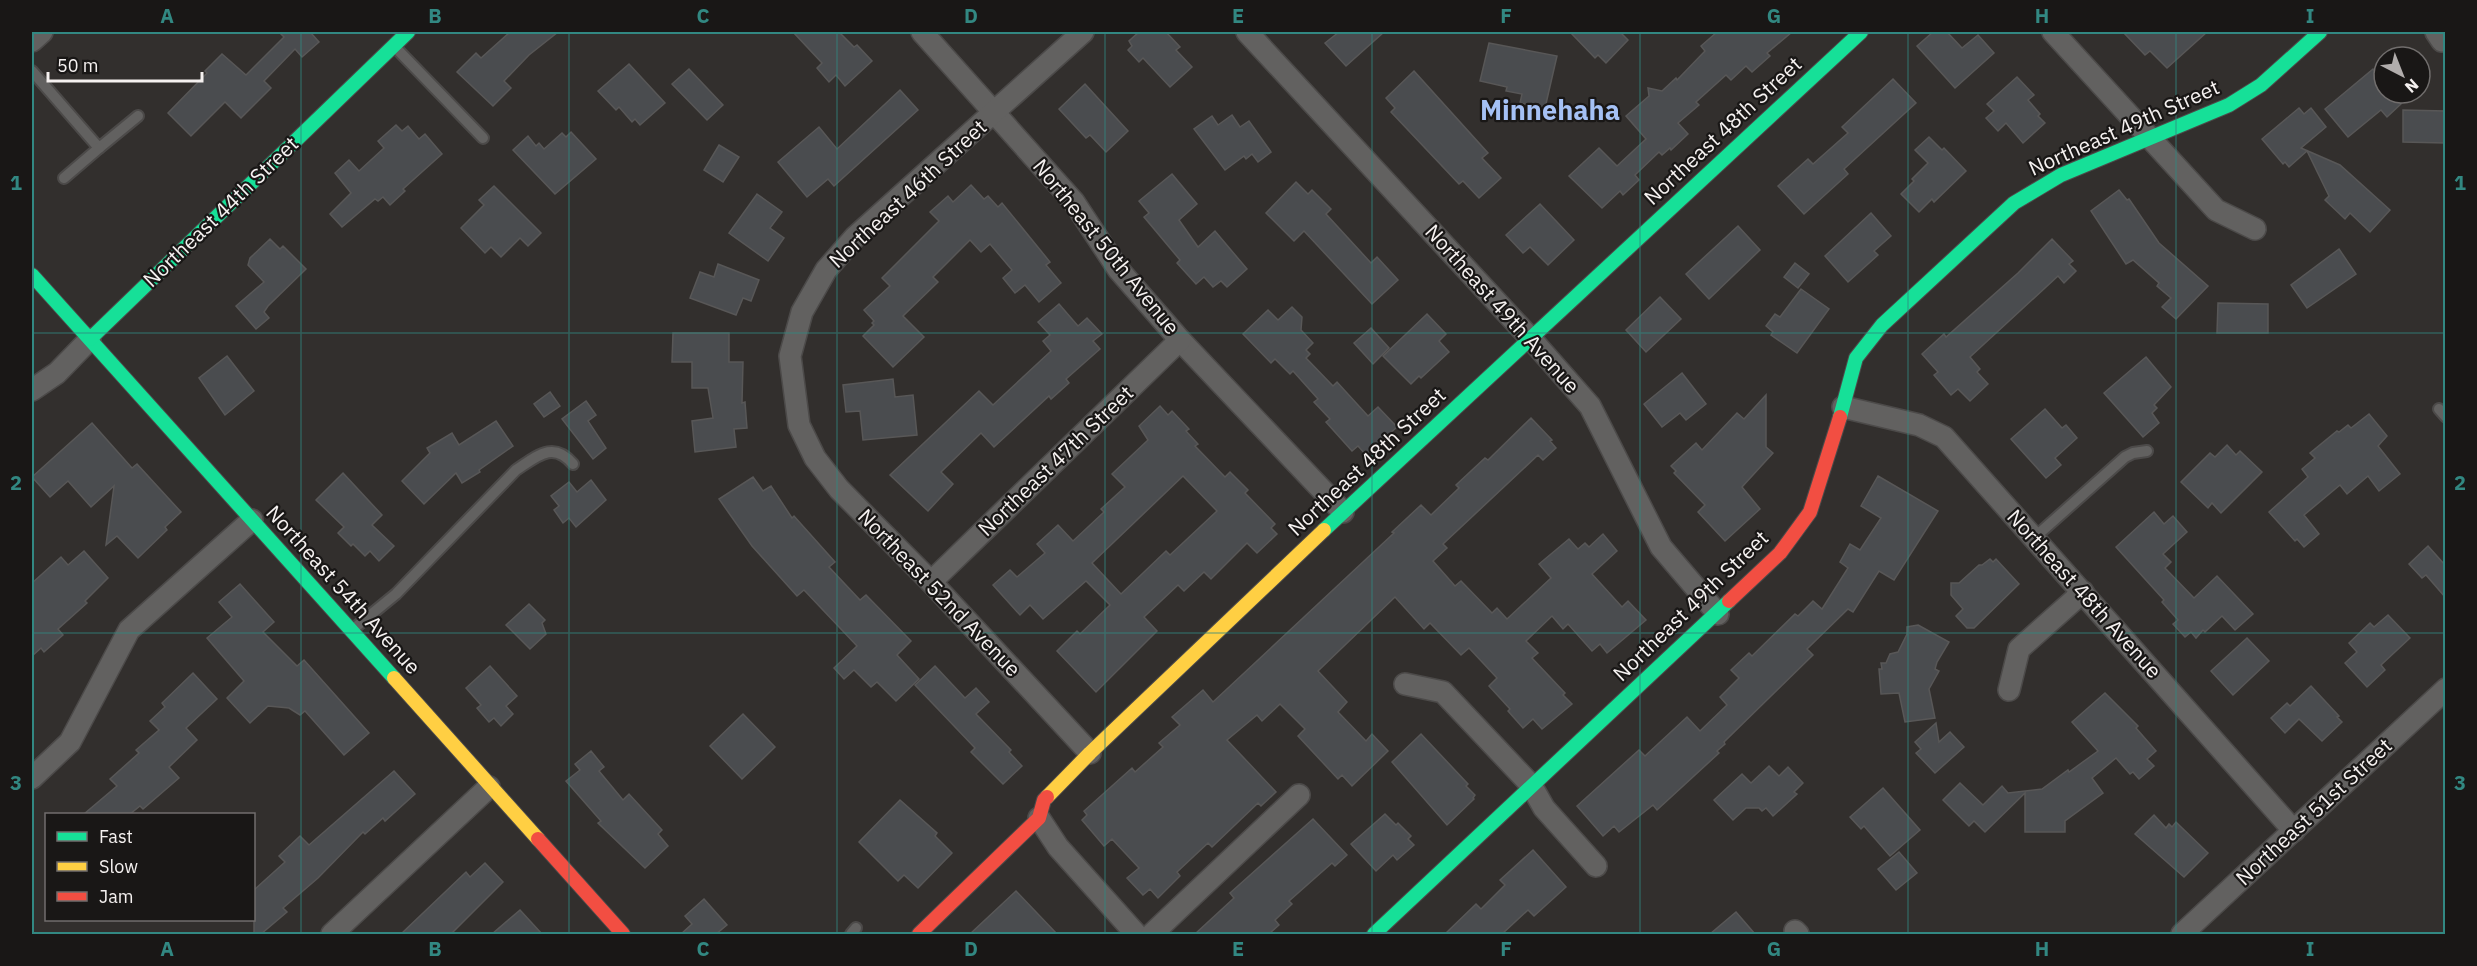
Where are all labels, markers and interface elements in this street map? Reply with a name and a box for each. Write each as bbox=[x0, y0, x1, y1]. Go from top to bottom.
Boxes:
text: A bbox=[160, 2, 174, 29]
text: B bbox=[428, 2, 442, 29]
text: C bbox=[696, 2, 710, 29]
text: D bbox=[964, 2, 978, 29]
text: E bbox=[1232, 2, 1244, 29]
text: F bbox=[1500, 2, 1512, 29]
text: G bbox=[1767, 2, 1781, 29]
text: H bbox=[2035, 2, 2049, 29]
text: I bbox=[2306, 2, 2314, 29]
scale bar bbox=[48, 45, 202, 83]
north arrow bbox=[2372, 45, 2432, 105]
street label: Northeast 48th Street bbox=[1637, 50, 1807, 211]
text: 50 m bbox=[57, 54, 99, 77]
street label: Northeast 49th Street bbox=[2024, 72, 2223, 182]
text: N bbox=[2401, 75, 2423, 97]
district label: Minnehaha bbox=[1480, 92, 1620, 127]
street label: Northeast 46th Street bbox=[822, 113, 992, 274]
street label: Northeast 44th Street bbox=[137, 130, 304, 293]
street label: Northeast 50th Avenue bbox=[1027, 153, 1186, 340]
text: 1 bbox=[10, 169, 22, 196]
text: 1 bbox=[2454, 169, 2466, 196]
street label: Northeast 49th Avenue bbox=[1419, 218, 1586, 399]
street label: Northeast 47th Street bbox=[972, 379, 1139, 542]
street label: Northeast 48th Street bbox=[1281, 381, 1451, 542]
text: 2 bbox=[10, 469, 22, 496]
text: 2 bbox=[2454, 469, 2466, 496]
street label: Northeast 54th Avenue bbox=[260, 499, 427, 680]
street label: Northeast 52nd Avenue bbox=[852, 502, 1027, 682]
street label: Northeast 48th Avenue bbox=[2001, 503, 2168, 684]
street label: Northeast 49th Street bbox=[1607, 524, 1774, 687]
street label: Northeast 51st Street bbox=[2229, 731, 2397, 891]
text: 3 bbox=[10, 769, 22, 796]
text: 3 bbox=[2454, 769, 2466, 796]
legend bbox=[45, 813, 255, 921]
text: Fast bbox=[99, 825, 133, 848]
text: Slow bbox=[99, 855, 138, 878]
text: Jam bbox=[99, 885, 134, 908]
text: A bbox=[160, 935, 174, 962]
text: B bbox=[428, 935, 442, 962]
text: C bbox=[696, 935, 710, 962]
text: D bbox=[964, 935, 978, 962]
text: E bbox=[1232, 935, 1244, 962]
text: F bbox=[1500, 935, 1512, 962]
text: G bbox=[1767, 935, 1781, 962]
text: H bbox=[2035, 935, 2049, 962]
text: I bbox=[2306, 935, 2314, 962]

